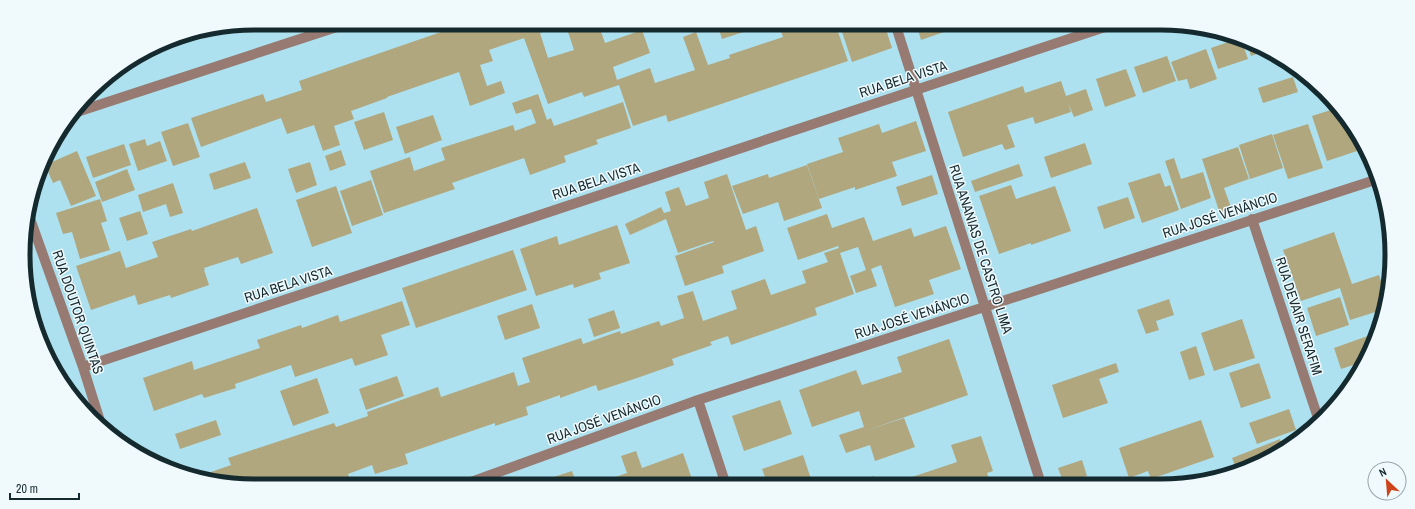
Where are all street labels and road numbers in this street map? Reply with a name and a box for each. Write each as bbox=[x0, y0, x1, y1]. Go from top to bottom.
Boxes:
street label: RUA BELA VISTA bbox=[857, 56, 949, 102]
street label: RUA BELA VISTA bbox=[550, 158, 642, 204]
street label: RUA ANANIAS DE CASTRO LIMA bbox=[945, 162, 1017, 336]
street label: RUA JOSÉ VENÂNCIO bbox=[1160, 188, 1280, 242]
street label: RUA DOUTOR QUINTAS bbox=[48, 248, 108, 377]
street label: RUA DEVAIR SERAFIM bbox=[1271, 255, 1327, 377]
street label: RUA BELA VISTA bbox=[242, 261, 334, 307]
street label: RUA JOSÉ VENÂNCIO bbox=[852, 289, 972, 343]
street label: RUA JOSÉ VENÂNCIO bbox=[545, 390, 663, 448]

